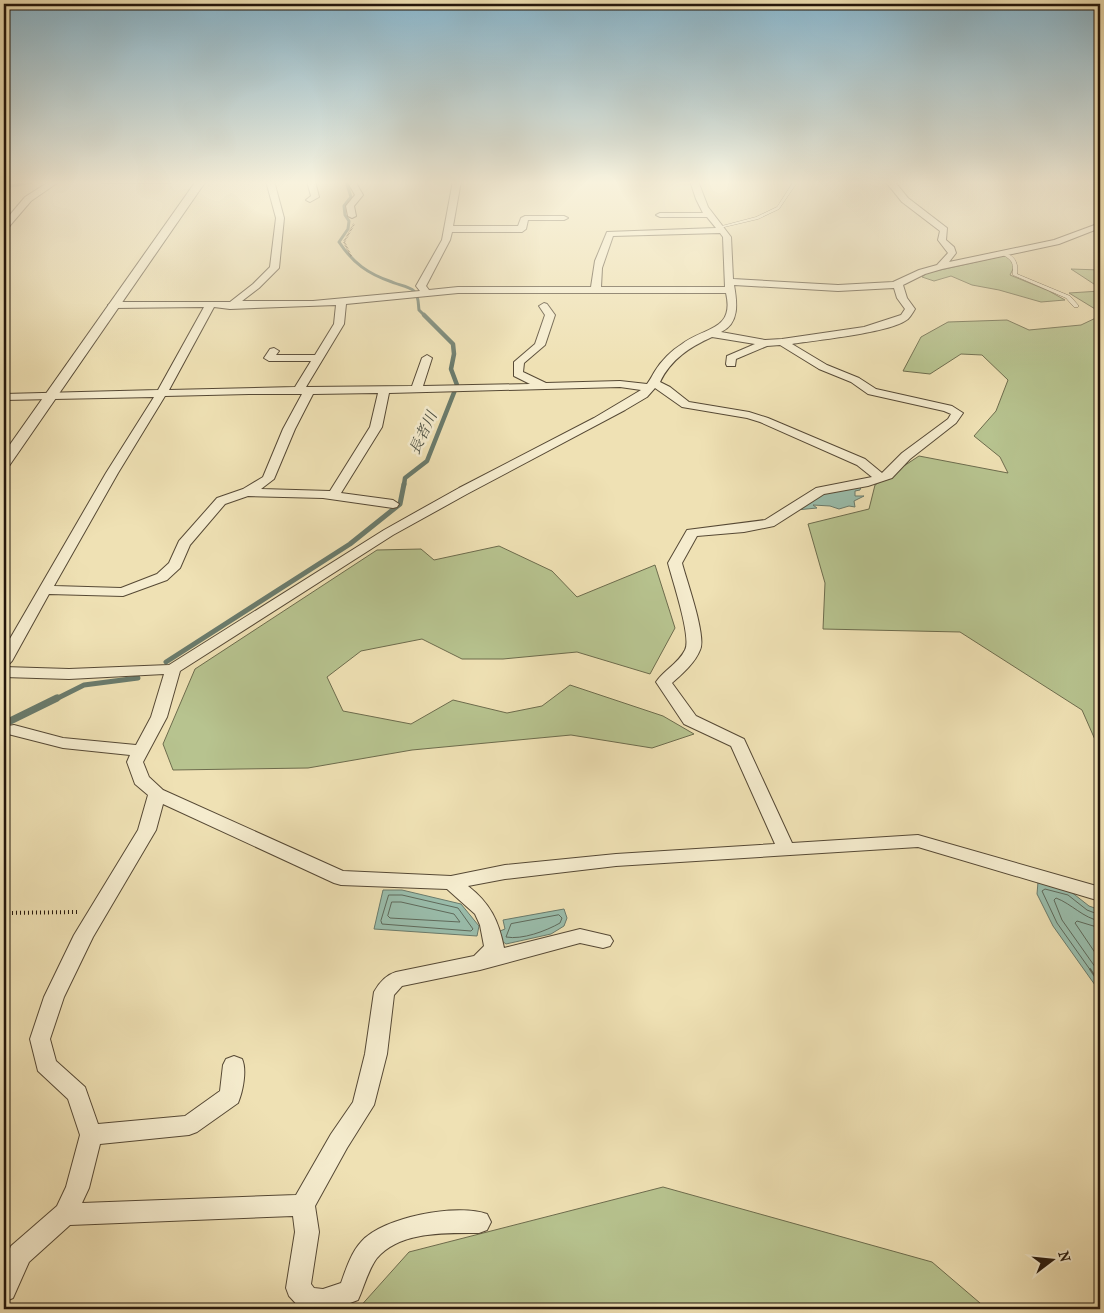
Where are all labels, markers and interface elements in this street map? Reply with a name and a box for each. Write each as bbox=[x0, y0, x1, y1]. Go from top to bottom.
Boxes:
water label: 長者川 bbox=[405, 407, 442, 457]
north arrow bbox=[1026, 1236, 1076, 1286]
text: N bbox=[1054, 1249, 1074, 1264]

